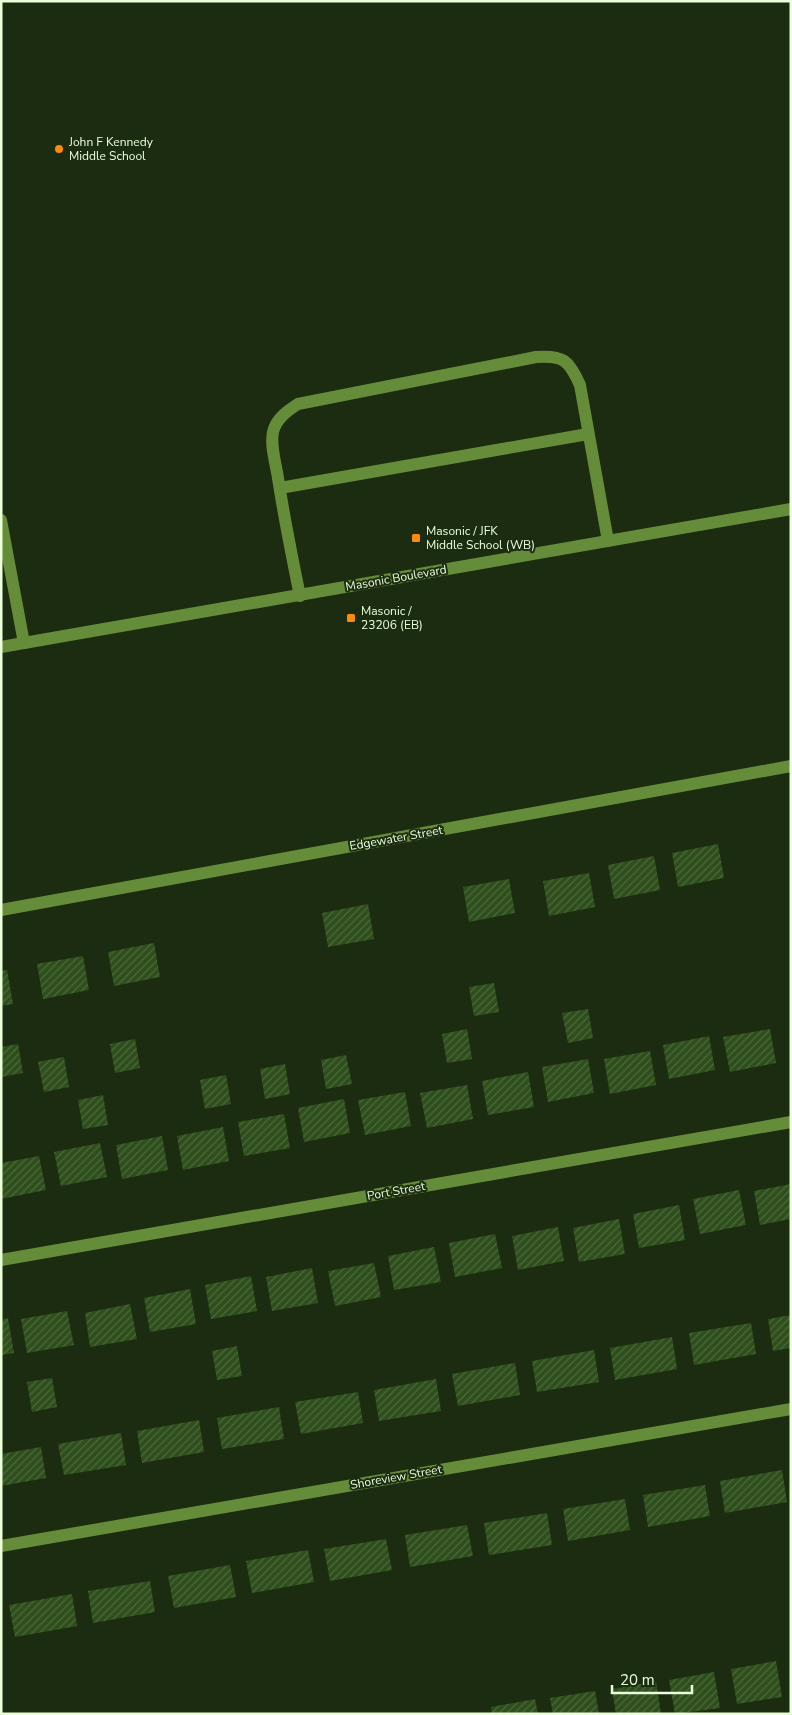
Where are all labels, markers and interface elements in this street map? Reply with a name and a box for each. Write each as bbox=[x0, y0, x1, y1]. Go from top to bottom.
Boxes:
place label: John F Kennedy Middle School bbox=[68, 134, 154, 164]
marker: John F Kennedy Middle School bbox=[53, 143, 65, 155]
place label: Masonic / JFK Middle School (WB) bbox=[426, 523, 535, 553]
marker: Masonic / JFK Middle School (WB) bbox=[410, 532, 422, 544]
street label: Masonic Boulevard bbox=[344, 561, 448, 595]
place label: Masonic / 23206 (EB) bbox=[361, 603, 423, 633]
marker: Masonic / 23206 (EB) bbox=[345, 612, 357, 624]
street label: Edgewater Street bbox=[348, 822, 445, 854]
street label: Port Street bbox=[366, 1178, 427, 1204]
street label: Shoreview Street bbox=[349, 1461, 444, 1493]
scale bar bbox=[612, 1662, 692, 1694]
text: 20 m bbox=[620, 1670, 655, 1690]

